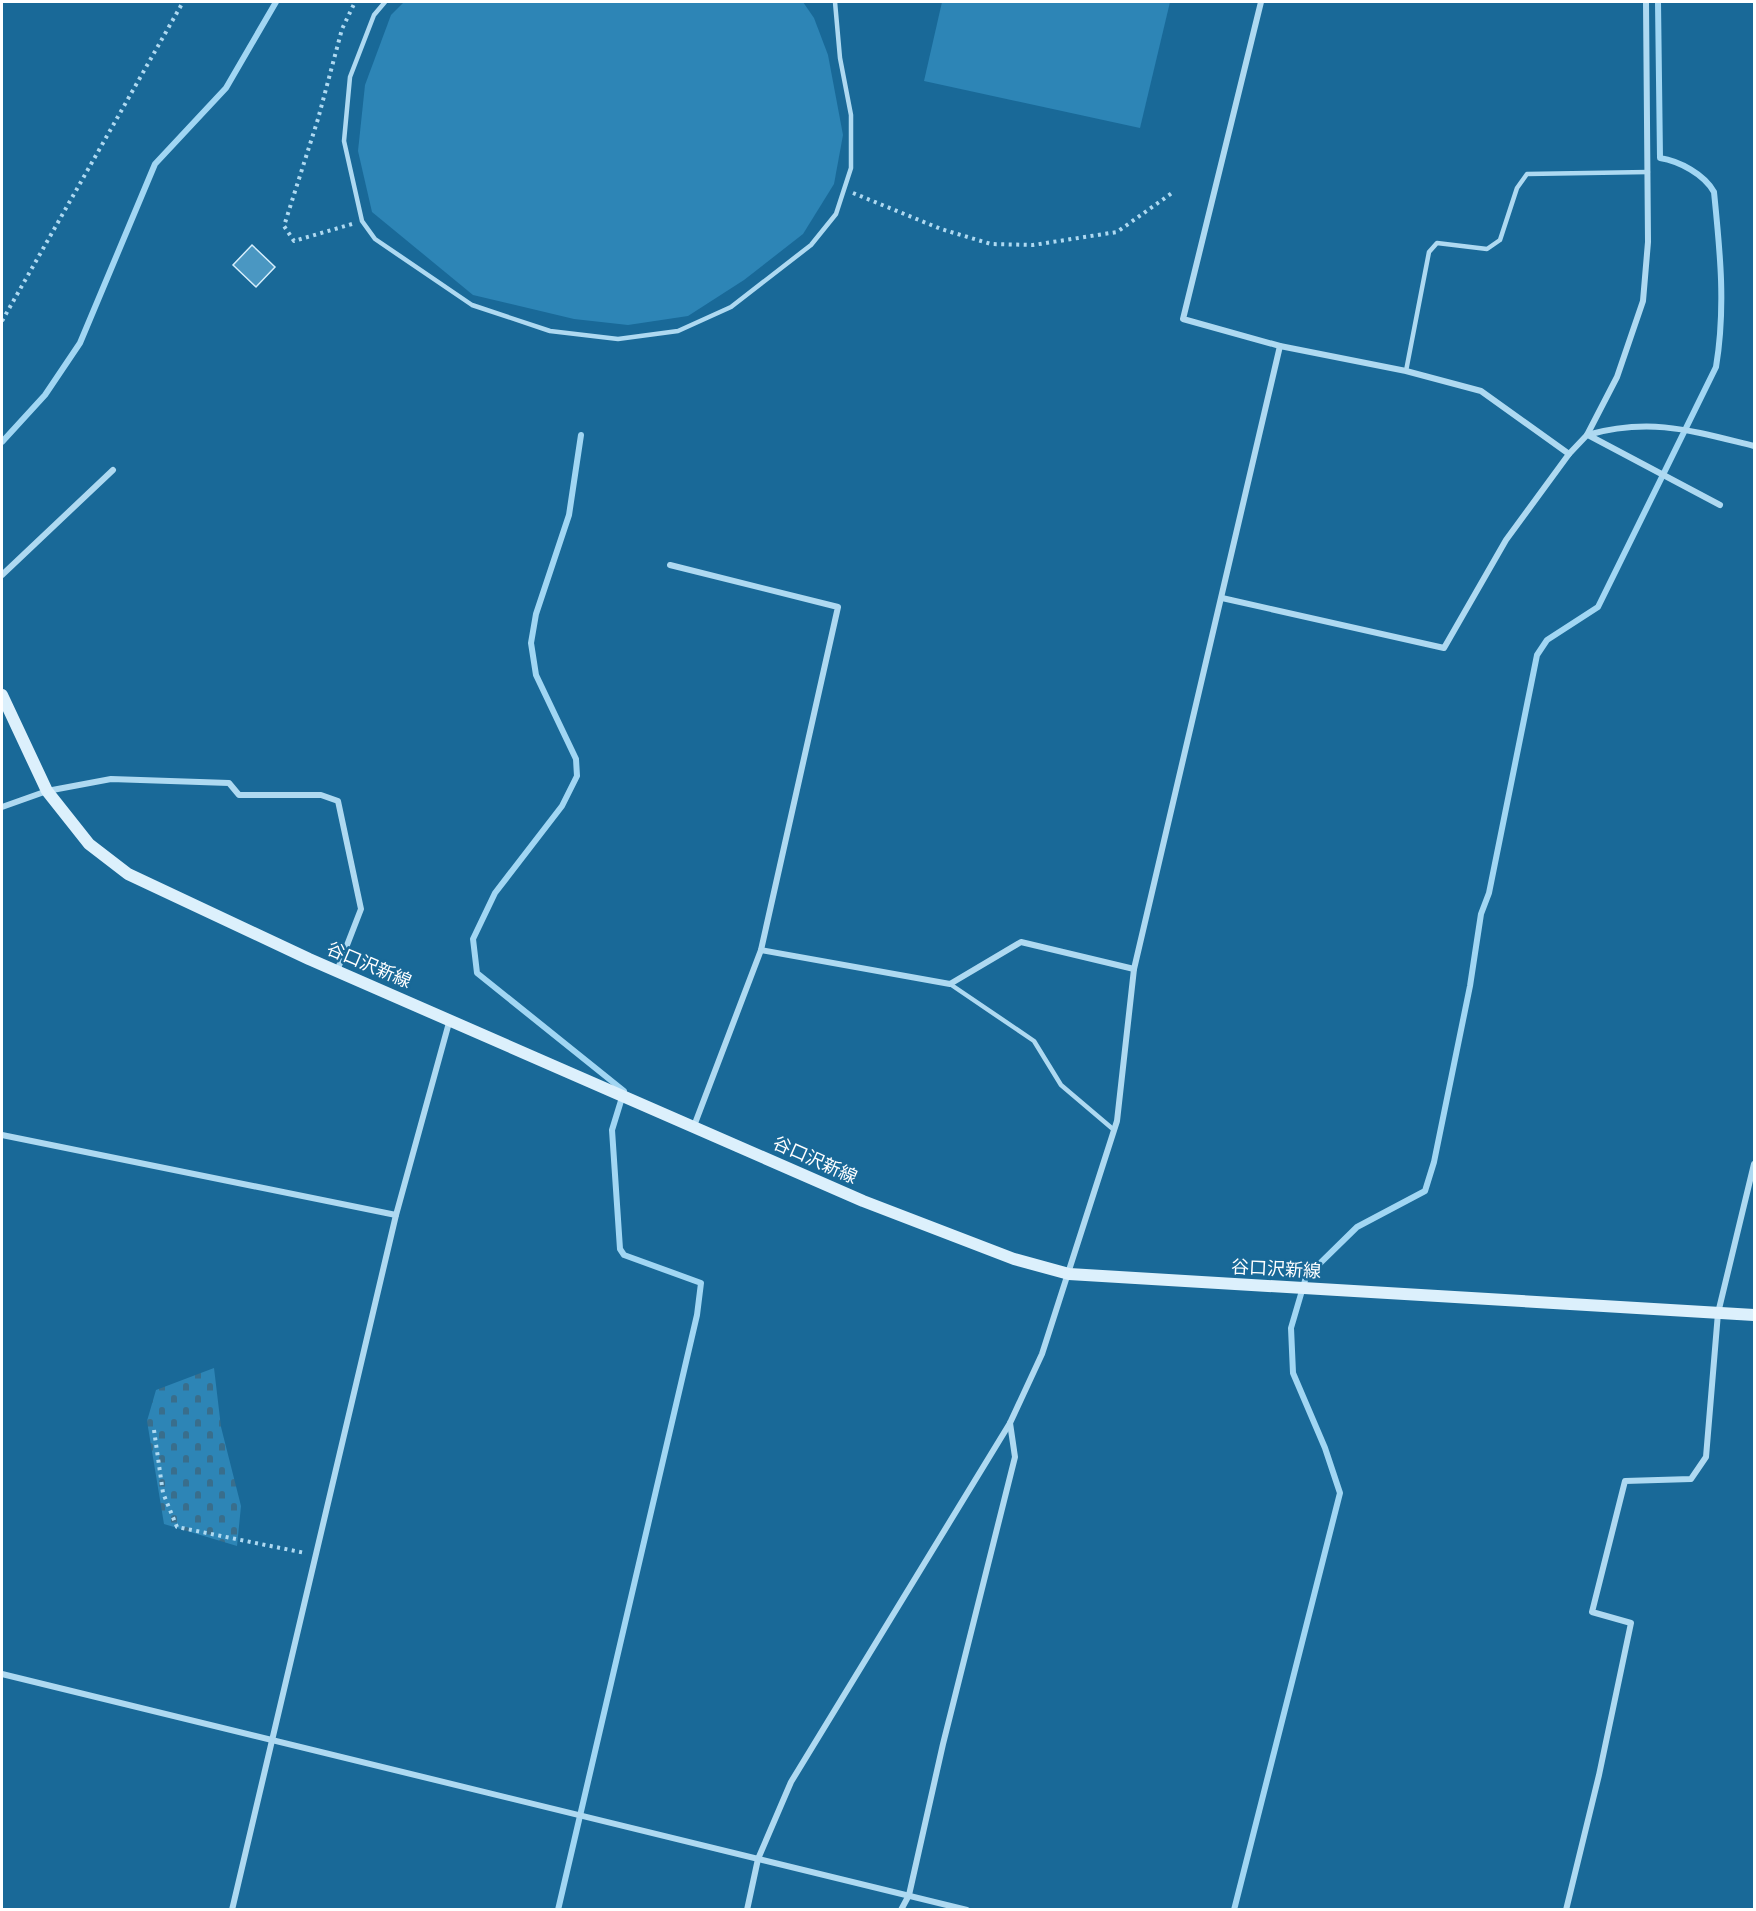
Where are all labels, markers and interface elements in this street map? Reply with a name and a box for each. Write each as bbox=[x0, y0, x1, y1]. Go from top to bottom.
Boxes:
street label: 谷口沢新線 bbox=[323, 937, 415, 993]
street label: 谷口沢新線 bbox=[769, 1132, 861, 1188]
street label: 谷口沢新線 bbox=[1230, 1256, 1322, 1282]

